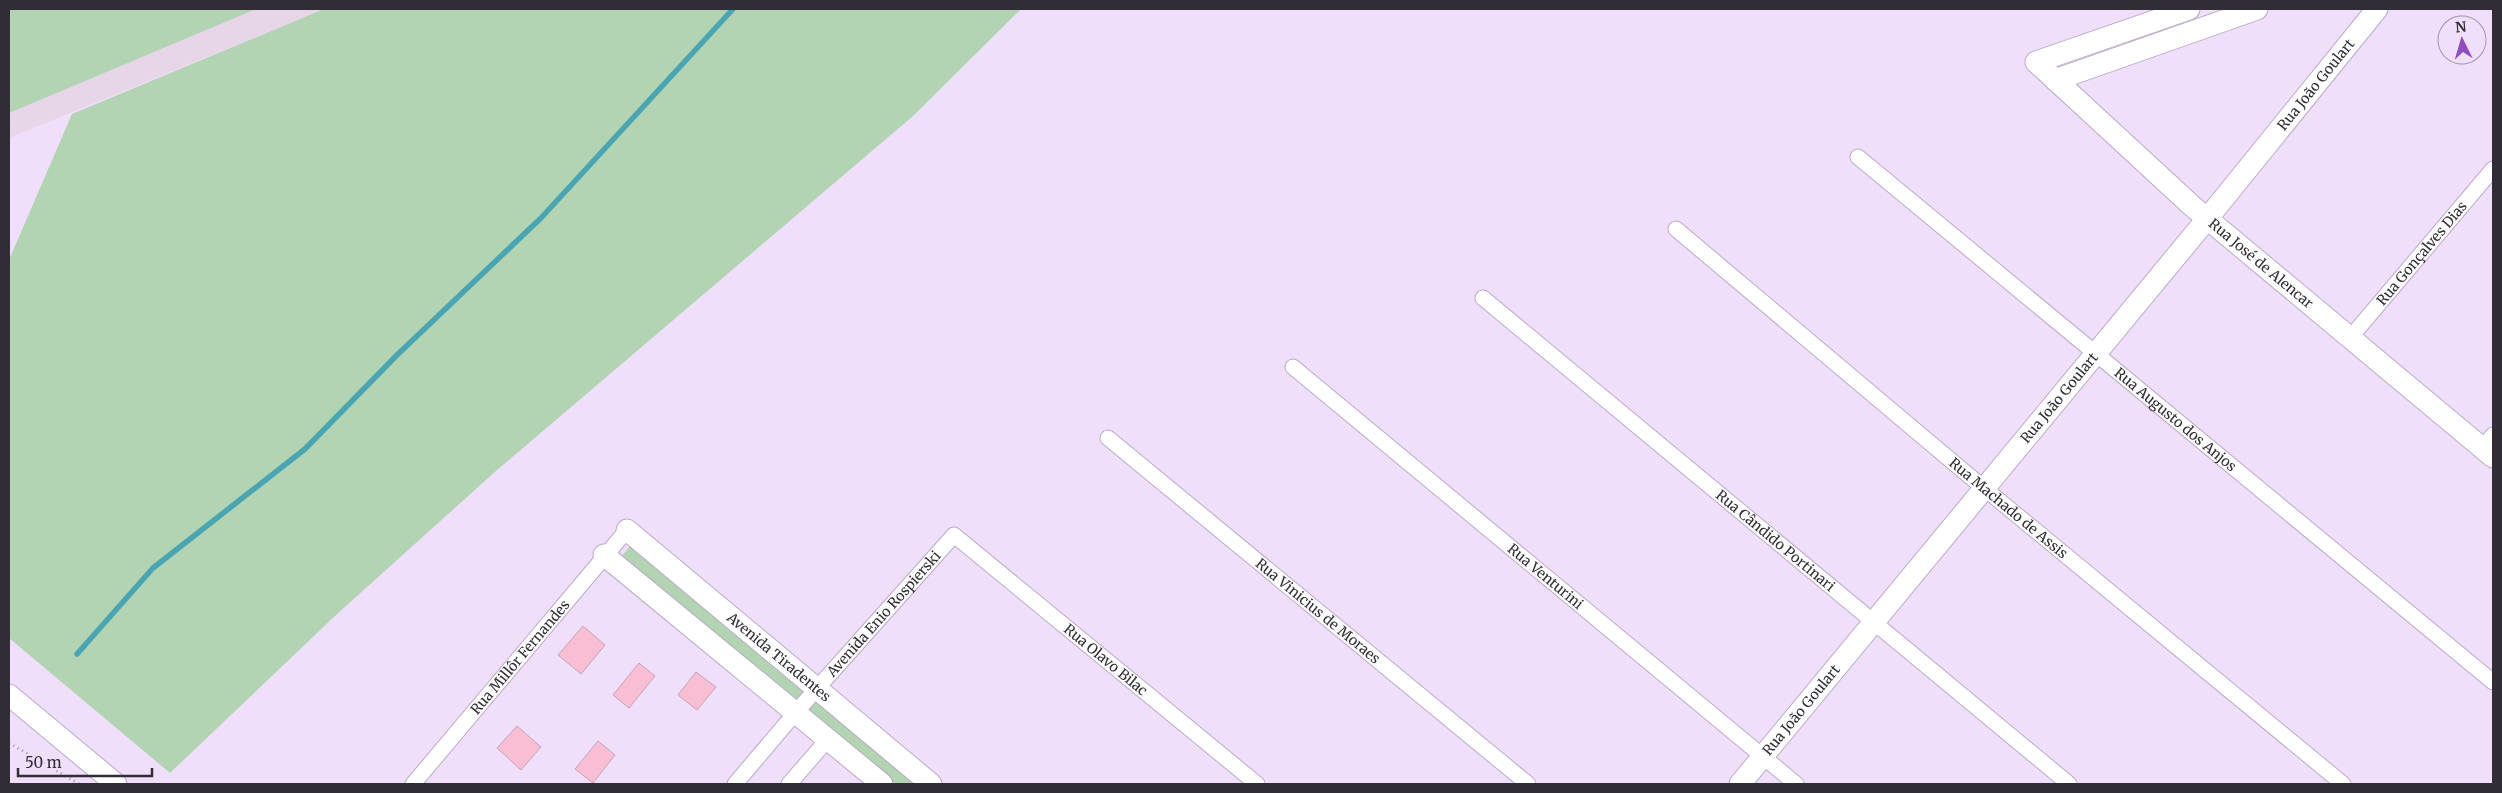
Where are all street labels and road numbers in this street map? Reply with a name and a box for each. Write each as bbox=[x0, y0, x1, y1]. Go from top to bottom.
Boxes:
street label: Rua João Goulart bbox=[2273, 35, 2359, 134]
street label: Rua Gonçalves Dias bbox=[2373, 197, 2471, 309]
street label: Rua José de Alencar bbox=[2205, 215, 2317, 312]
street label: Rua João Goulart bbox=[2016, 348, 2102, 447]
street label: Rua Augusto dos Anjos bbox=[2111, 364, 2240, 475]
street label: Rua Machado de Assis bbox=[1945, 454, 2071, 562]
street label: Rua Cândido Portinari bbox=[1712, 486, 1839, 595]
street label: Rua Venturini bbox=[1504, 540, 1587, 613]
street label: Avenida Enio Rospierski bbox=[822, 547, 945, 681]
street label: Rua Vinicius de Moraes bbox=[1252, 554, 1384, 668]
street label: Rua Millôr Fernandes bbox=[466, 596, 573, 718]
street label: Avenida Tiradentes bbox=[723, 608, 835, 706]
street label: Rua Olavo Bilac bbox=[1060, 620, 1151, 699]
street label: Rua João Goulart bbox=[1758, 661, 1844, 759]

